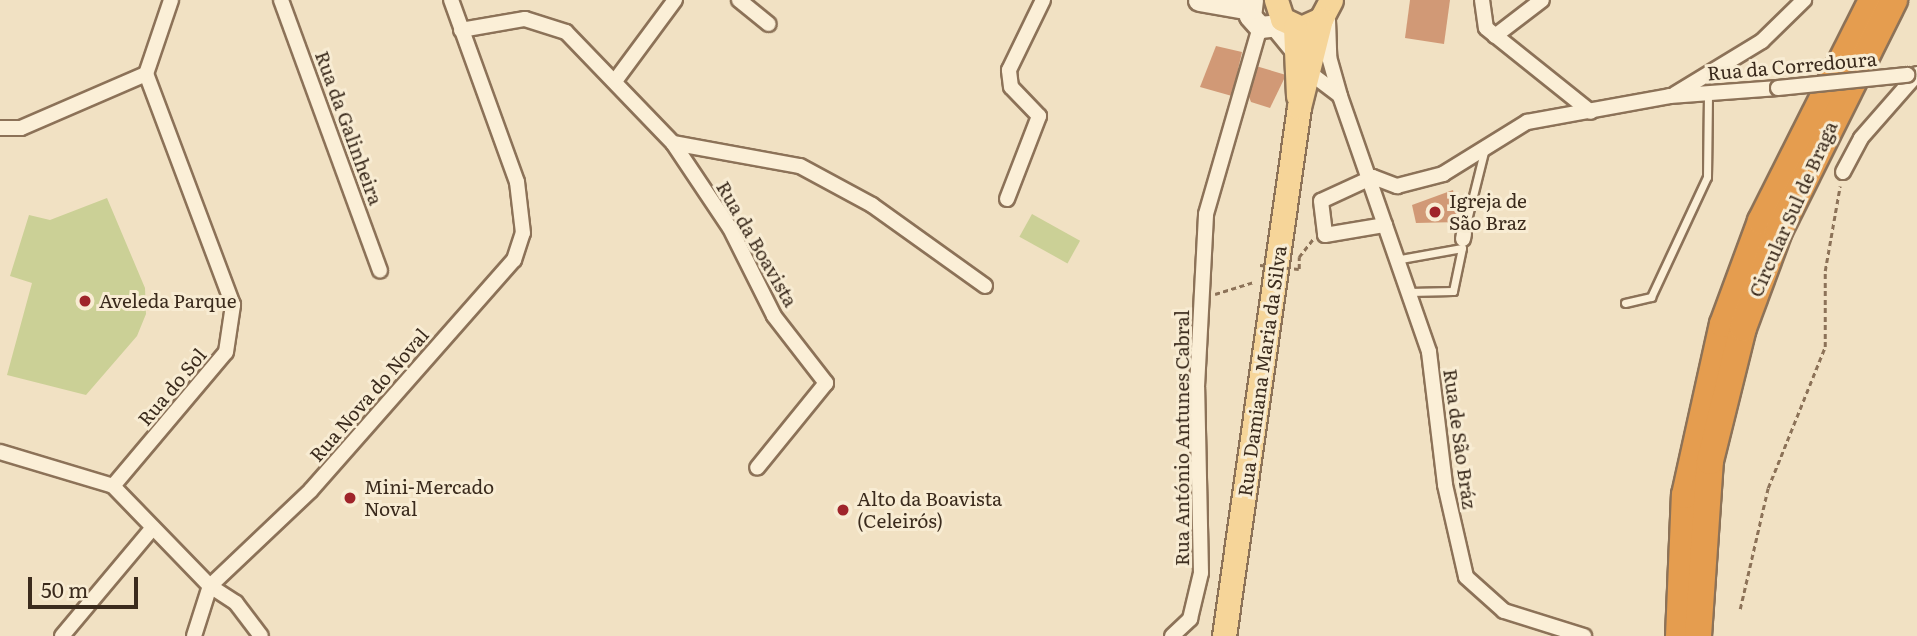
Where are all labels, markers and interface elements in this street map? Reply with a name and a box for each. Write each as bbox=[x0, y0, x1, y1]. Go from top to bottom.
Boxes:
street label: Rua da Corredoura bbox=[1706, 47, 1878, 85]
street label: Rua da Galinheira bbox=[311, 48, 387, 208]
street label: Circular Sul de Braga bbox=[1744, 118, 1842, 300]
street label: Rua da Boavista bbox=[712, 177, 802, 311]
place label: Igreja de São Braz bbox=[1449, 190, 1527, 234]
marker: Igreja de São Braz bbox=[1427, 204, 1443, 220]
street label: Rua Damiana Maria da Silva bbox=[1233, 244, 1291, 498]
place label: Aveleda Parque bbox=[99, 290, 237, 312]
marker: Aveleda Parque bbox=[77, 293, 93, 309]
street label: Rua António Antunes Cabral bbox=[1171, 310, 1193, 566]
street label: Rua Nova do Noval bbox=[305, 324, 433, 466]
street label: Rua do Sol bbox=[133, 344, 211, 430]
street label: Rua de São Bráz bbox=[1439, 367, 1481, 511]
place label: Mini-Mercado Noval bbox=[364, 476, 494, 520]
place label: Alto da Boavista (Celeirós) bbox=[857, 488, 1002, 532]
marker: Mini-Mercado Noval bbox=[342, 490, 358, 506]
marker: Alto da Boavista (Celeirós) bbox=[835, 502, 851, 518]
scale bar bbox=[32, 562, 142, 606]
text: 50 m bbox=[41, 573, 88, 604]

